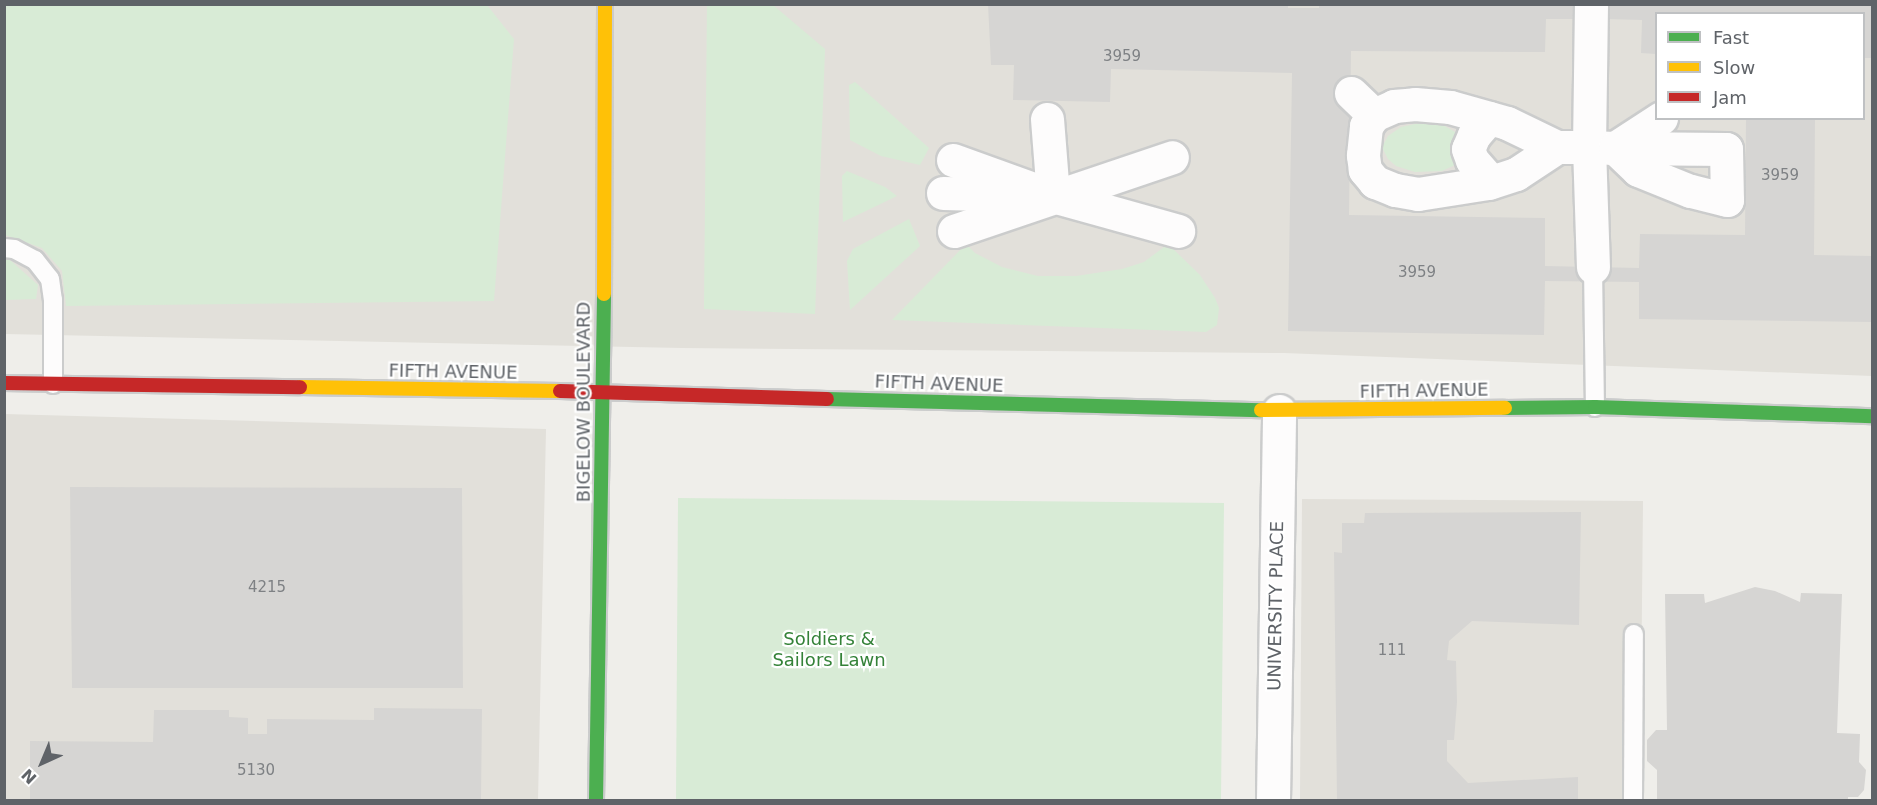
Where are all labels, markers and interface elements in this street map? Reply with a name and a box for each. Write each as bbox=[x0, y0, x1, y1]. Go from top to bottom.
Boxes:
legend bbox=[1655, 12, 1865, 120]
text: Fast bbox=[1713, 27, 1749, 48]
house number: 3959 bbox=[1103, 48, 1141, 66]
text: Slow bbox=[1713, 57, 1755, 78]
text: Jam bbox=[1713, 87, 1747, 108]
house number: 3959 bbox=[1761, 167, 1799, 185]
house number: 3959 bbox=[1398, 264, 1436, 282]
street label: BIGELOW BOULEVARD bbox=[573, 302, 595, 502]
street label: FIFTH AVENUE bbox=[388, 360, 518, 384]
street label: FIFTH AVENUE bbox=[874, 371, 1004, 397]
street label: FIFTH AVENUE bbox=[1359, 379, 1489, 403]
street label: UNIVERSITY PLACE bbox=[1264, 521, 1288, 691]
house number: 4215 bbox=[248, 579, 286, 597]
park label: Soldiers & Sailors Lawn bbox=[772, 629, 886, 672]
house number: 111 bbox=[1378, 642, 1406, 660]
north arrow bbox=[12, 733, 72, 793]
house number: 5130 bbox=[237, 762, 275, 780]
text: N bbox=[18, 765, 41, 788]

